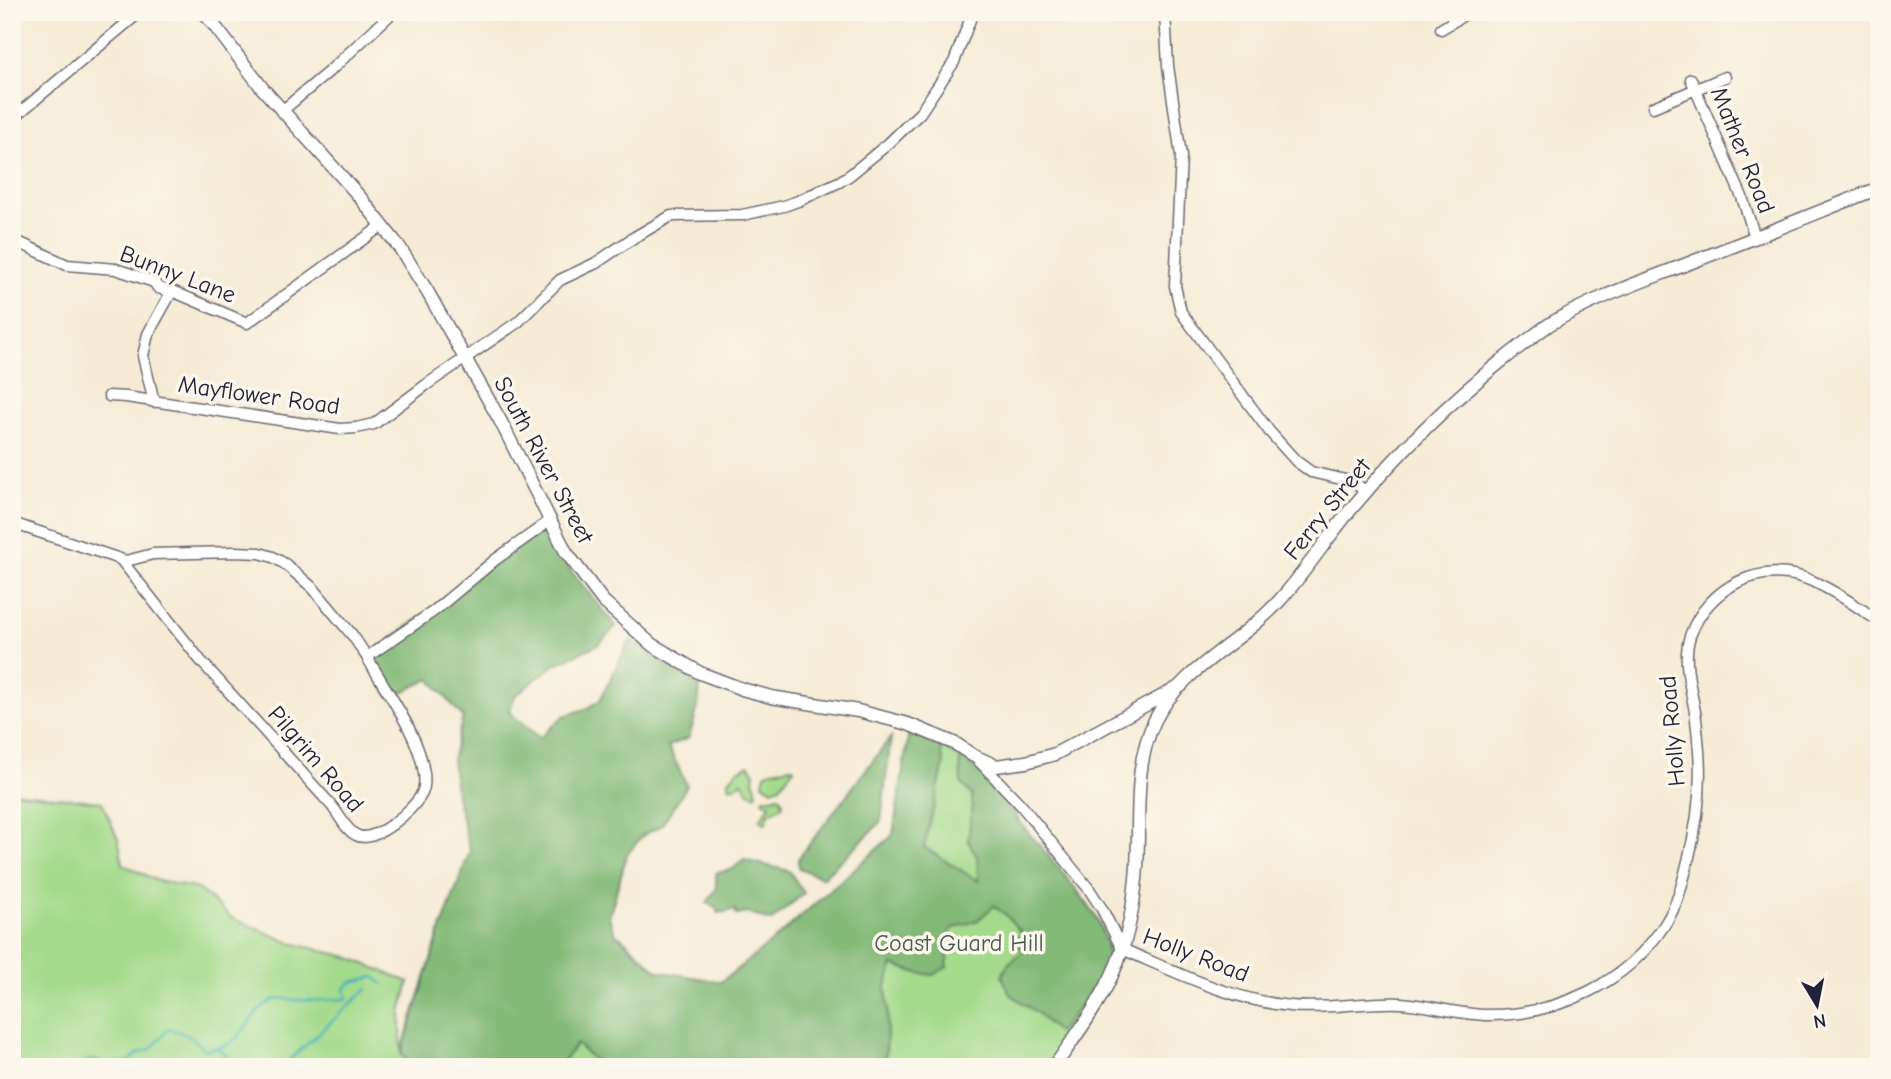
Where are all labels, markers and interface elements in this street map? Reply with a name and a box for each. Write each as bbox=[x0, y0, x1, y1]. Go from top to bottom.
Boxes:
street label: Mather Road bbox=[1705, 83, 1781, 217]
street label: Bunny Lane bbox=[116, 239, 240, 309]
street label: Mayflower Road bbox=[176, 370, 342, 420]
street label: South River Street bbox=[488, 372, 600, 549]
street label: Ferry Street bbox=[1278, 452, 1377, 565]
street label: Holly Road bbox=[1653, 674, 1691, 788]
street label: Pilgrim Road bbox=[262, 700, 370, 818]
street label: Holly Road bbox=[1139, 922, 1253, 988]
park label: Coast Guard Hill bbox=[874, 929, 1044, 957]
north arrow bbox=[1783, 970, 1853, 1040]
text: N bbox=[1812, 1009, 1828, 1033]

